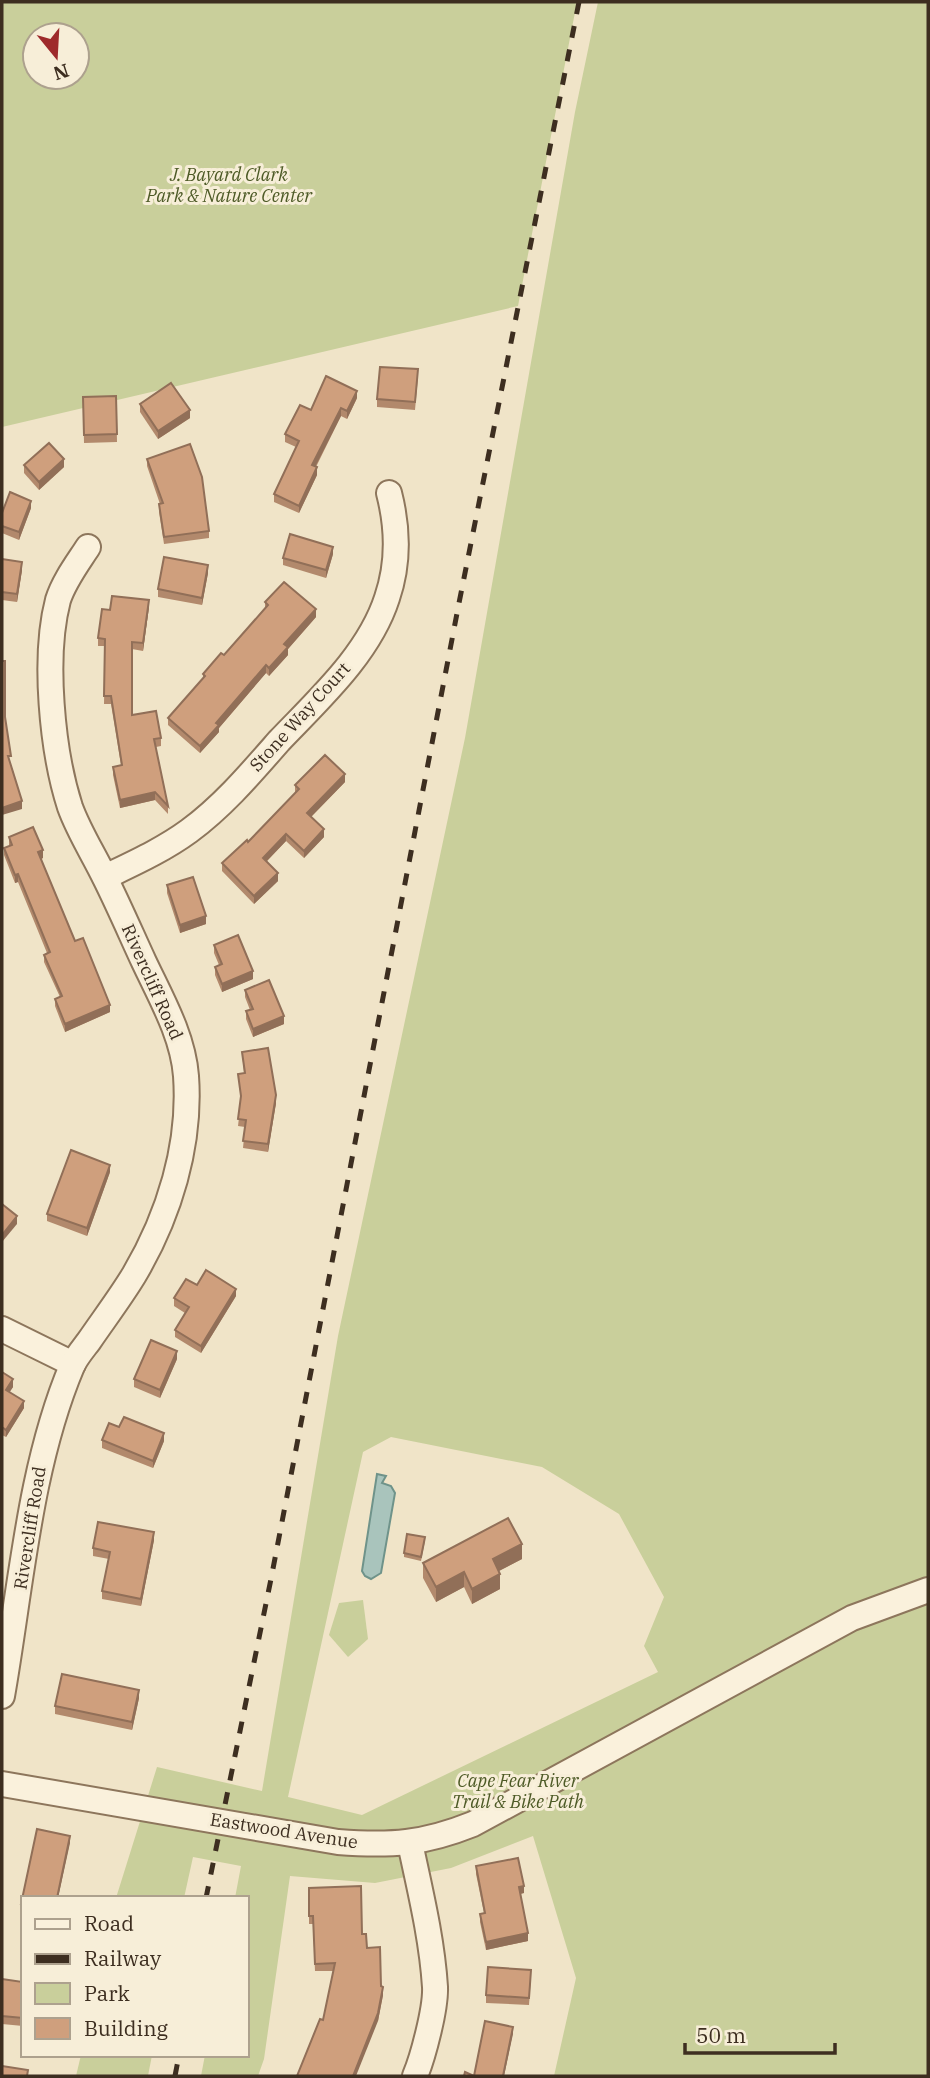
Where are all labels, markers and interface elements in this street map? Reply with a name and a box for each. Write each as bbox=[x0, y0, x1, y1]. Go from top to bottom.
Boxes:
north arrow bbox=[21, 21, 91, 91]
text: N bbox=[50, 58, 72, 86]
park label: J. Bayard Clark Park & Nature Center bbox=[145, 163, 313, 207]
street label: Stone Way Court bbox=[244, 657, 355, 776]
street label: Rivercliff Road bbox=[117, 920, 188, 1043]
street label: Rivercliff Road bbox=[8, 1465, 51, 1591]
park label: Cape Fear River Trail & Bike Path bbox=[452, 1769, 584, 1813]
street label: Eastwood Avenue bbox=[209, 1807, 360, 1854]
legend bbox=[21, 1896, 248, 2057]
text: Road bbox=[84, 1909, 134, 1937]
text: Railway bbox=[84, 1944, 162, 1972]
text: Park bbox=[84, 1979, 131, 2007]
scale bar bbox=[685, 2011, 836, 2056]
text: Building bbox=[84, 2014, 169, 2042]
text: 50 m bbox=[696, 2021, 746, 2049]

